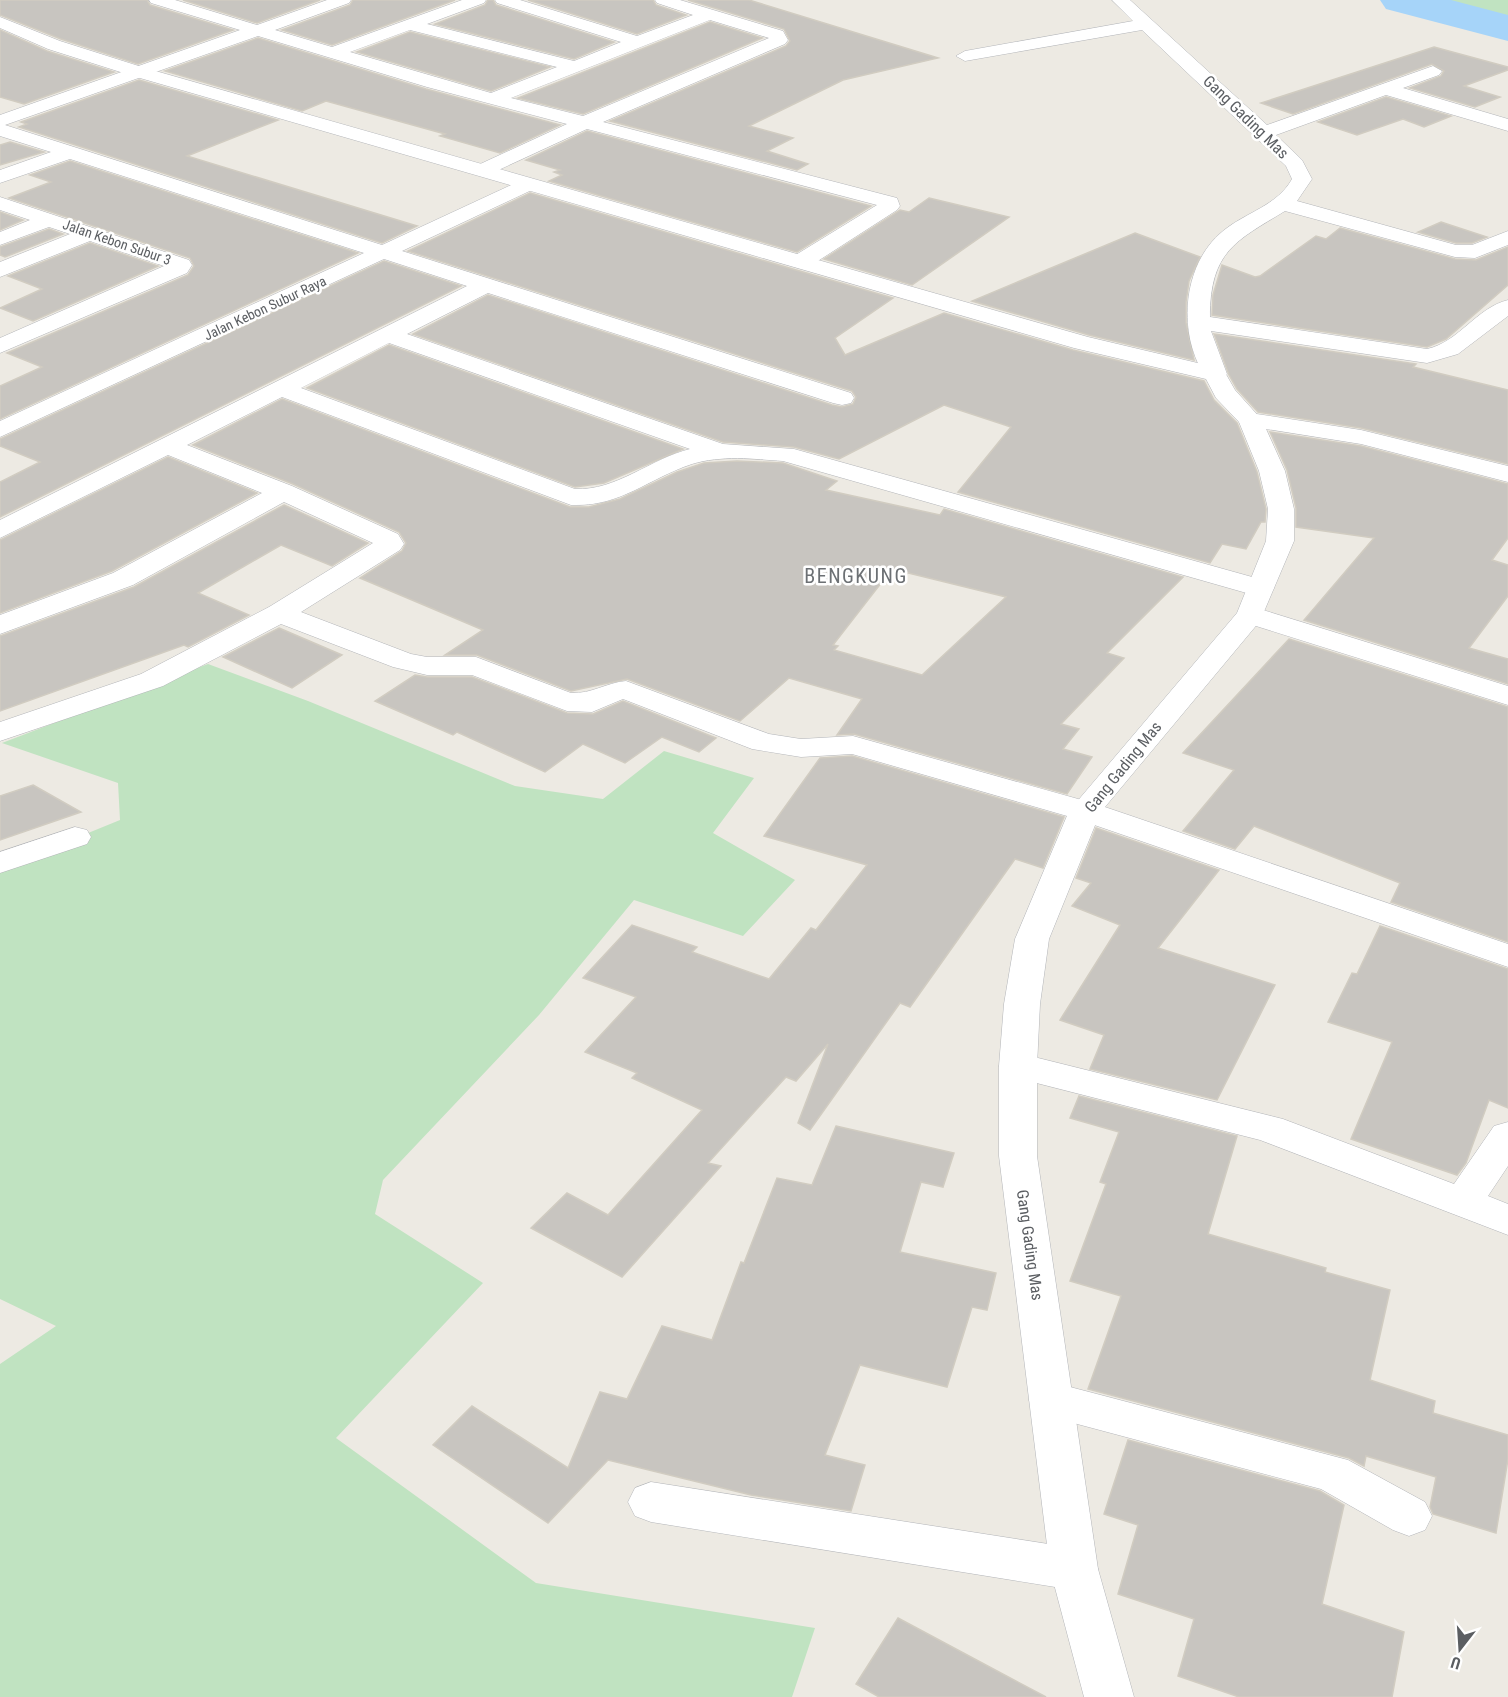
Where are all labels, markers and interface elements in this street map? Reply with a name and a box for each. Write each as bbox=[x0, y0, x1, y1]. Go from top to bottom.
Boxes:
street label: Gang Gading Mas bbox=[1199, 71, 1293, 163]
street label: Jalan Kebon Subur 3 bbox=[61, 216, 173, 268]
street label: Jalan Kebon Subur Raya bbox=[201, 273, 329, 343]
district label: BENGKUNG bbox=[804, 564, 908, 588]
street label: Gang Gading Mas bbox=[1081, 718, 1165, 816]
street label: Gang Gading Mas bbox=[1013, 1188, 1047, 1302]
north arrow bbox=[1430, 1619, 1490, 1679]
text: U bbox=[1449, 1652, 1463, 1673]

